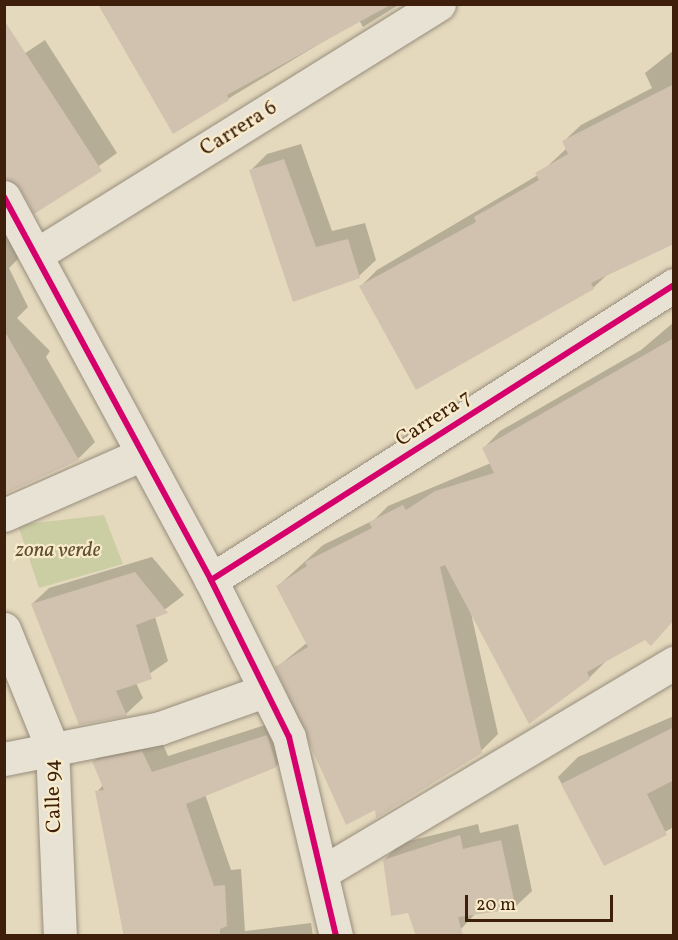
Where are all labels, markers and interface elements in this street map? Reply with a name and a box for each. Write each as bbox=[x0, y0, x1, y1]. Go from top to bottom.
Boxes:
street label: Carrera 6 bbox=[196, 96, 282, 162]
street label: Carrera 7 bbox=[391, 385, 477, 453]
park label: zona verde bbox=[16, 538, 100, 564]
street label: Calle 94 bbox=[40, 759, 68, 833]
scale bar bbox=[468, 883, 616, 921]
text: 20 m bbox=[476, 893, 516, 918]

